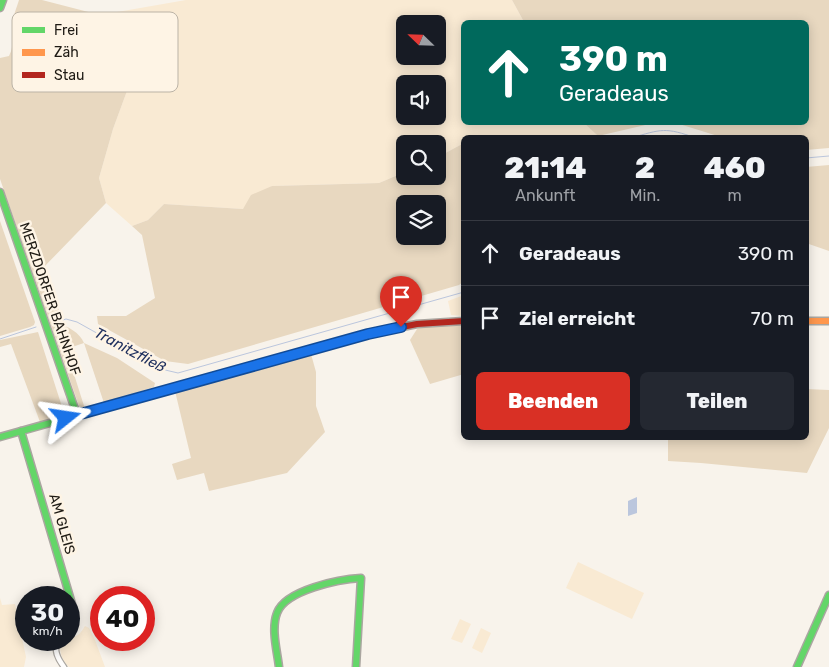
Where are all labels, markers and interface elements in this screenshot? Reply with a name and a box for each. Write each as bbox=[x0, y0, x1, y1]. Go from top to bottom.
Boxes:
legend bbox=[12, 12, 178, 92]
north arrow bbox=[396, 15, 446, 65]
map controls bbox=[396, 15, 446, 245]
text: Frei bbox=[54, 22, 78, 39]
text: 390 m bbox=[559, 38, 668, 80]
icon: ahead bbox=[476, 40, 541, 105]
text: Zäh bbox=[54, 44, 79, 61]
text: Stau bbox=[54, 67, 84, 84]
button: sound bbox=[396, 75, 446, 125]
text: Geradeaus bbox=[559, 80, 669, 107]
button: search bbox=[396, 135, 446, 185]
text: 21:14 bbox=[504, 150, 587, 186]
text: 2 bbox=[635, 150, 655, 186]
text: 460 bbox=[703, 150, 766, 186]
text: Ankunft bbox=[515, 186, 576, 205]
text: Min. bbox=[630, 186, 660, 205]
text: m bbox=[727, 186, 742, 205]
button: layers bbox=[396, 195, 446, 245]
street label: MERZDORFER BAHNHOF bbox=[16, 220, 84, 378]
icon: ahead bbox=[476, 239, 504, 267]
text: Geradeaus bbox=[519, 242, 621, 265]
text: 390 m bbox=[738, 242, 794, 265]
pin bbox=[380, 276, 422, 327]
icon: arrive bbox=[387, 283, 415, 311]
icon: arrive bbox=[476, 304, 504, 332]
text: Ziel erreicht bbox=[519, 307, 635, 330]
text: 70 m bbox=[751, 307, 794, 330]
water label: Tranitzfließ bbox=[91, 324, 169, 376]
button: Beenden bbox=[476, 372, 630, 430]
button: Teilen bbox=[640, 372, 794, 430]
position arrow bbox=[39, 391, 91, 443]
street label: AM GLEIS bbox=[45, 492, 79, 557]
speed limit sign: 40 bbox=[90, 586, 155, 651]
text: 30 bbox=[31, 598, 64, 627]
text: km/h bbox=[33, 624, 62, 638]

